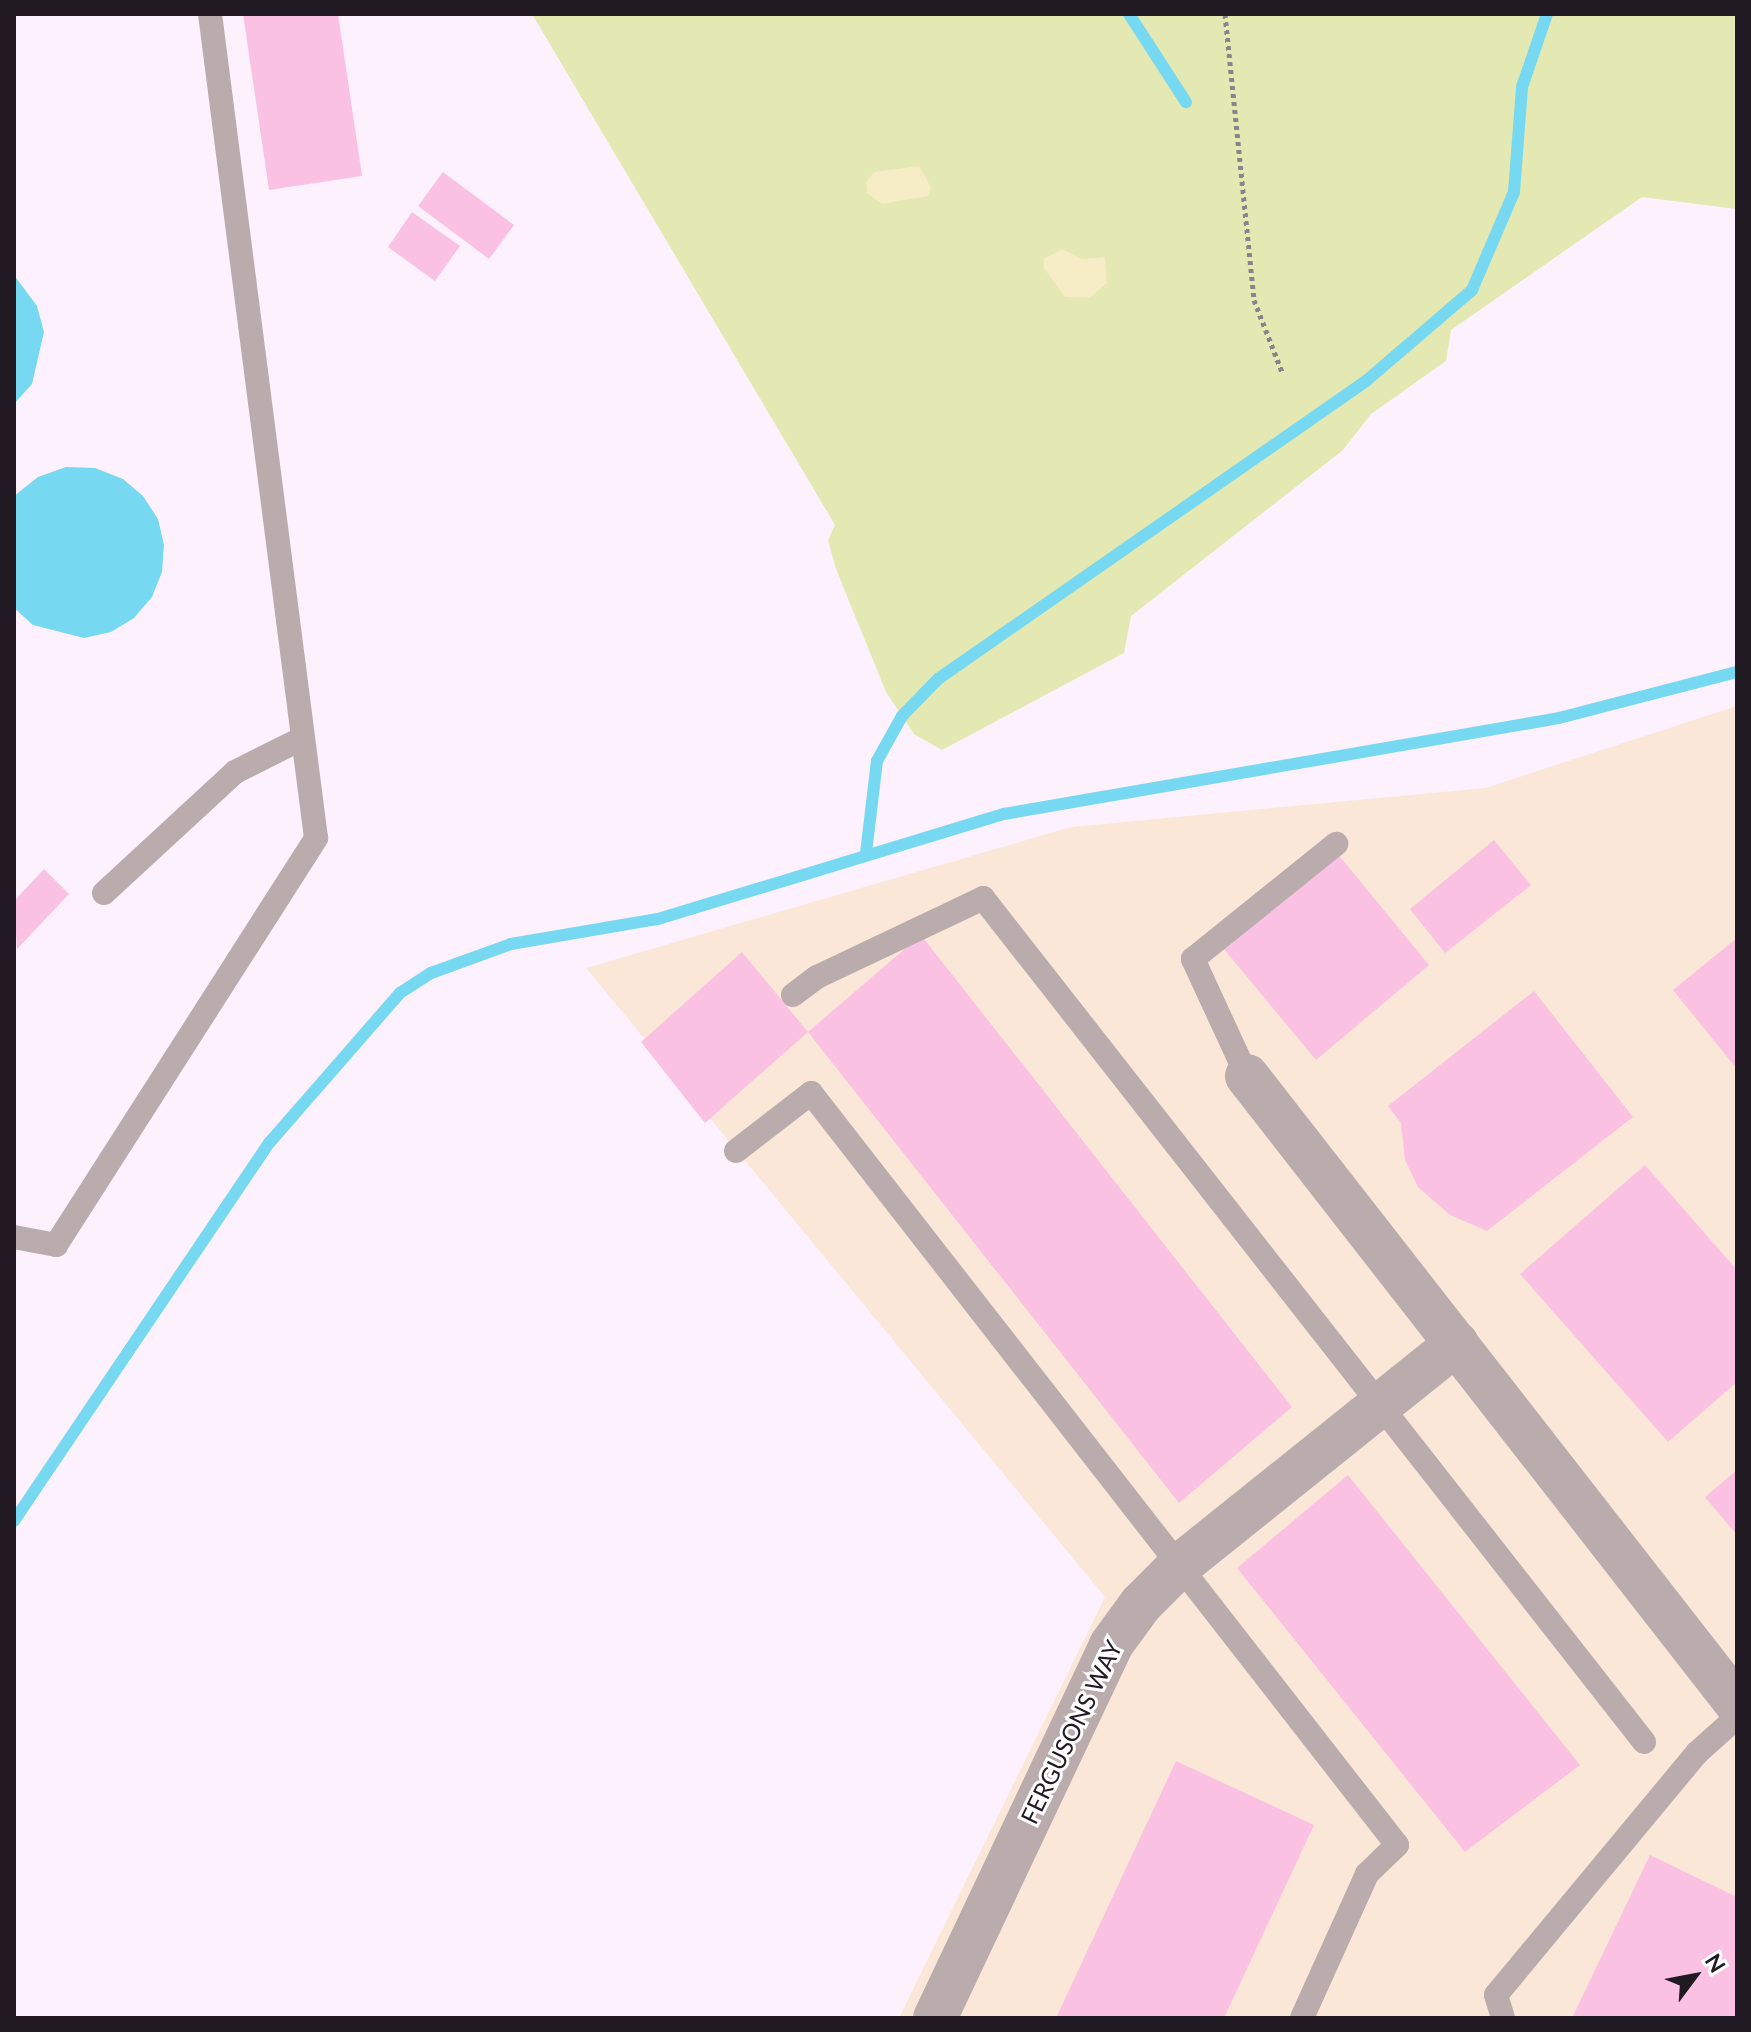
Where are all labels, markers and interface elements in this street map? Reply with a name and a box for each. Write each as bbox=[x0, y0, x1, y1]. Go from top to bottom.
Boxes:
street label: FERGUSONS WAY bbox=[1014, 1636, 1128, 1828]
north arrow bbox=[1655, 1936, 1735, 2016]
text: N bbox=[1700, 1949, 1732, 1977]

